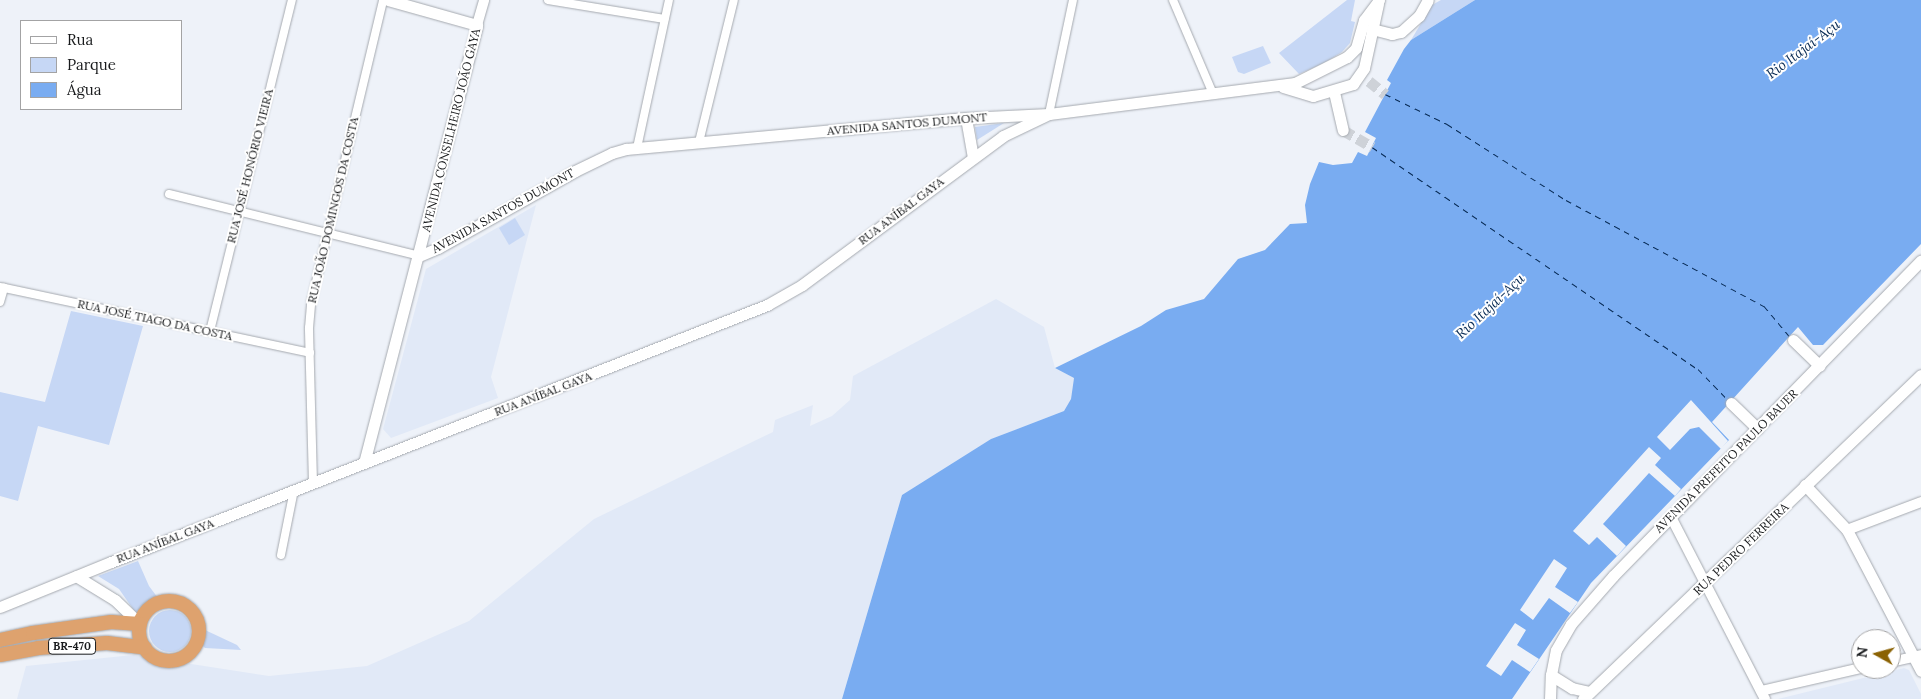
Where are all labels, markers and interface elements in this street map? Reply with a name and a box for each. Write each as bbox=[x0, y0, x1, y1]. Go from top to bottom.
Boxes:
water label: Rio Itajaí-Açu bbox=[1763, 16, 1843, 82]
legend bbox=[20, 20, 182, 110]
street label: AVENIDA CONSELHEIRO JOÃO GAYA bbox=[419, 27, 483, 233]
text: Rua bbox=[67, 30, 93, 49]
text: Parque bbox=[67, 55, 116, 74]
text: Água bbox=[67, 80, 101, 99]
street label: RUA JOSÉ HONÓRIO VIEIRA bbox=[224, 87, 276, 245]
street label: AVENIDA SANTOS DUMONT bbox=[826, 110, 988, 138]
street label: RUA JOÃO DOMINGOS DA COSTA bbox=[305, 115, 361, 305]
street label: AVENIDA SANTOS DUMONT bbox=[429, 166, 577, 256]
street label: RUA ANÍBAL GAYA bbox=[855, 174, 947, 248]
water label: Rio Itajaí-Açu bbox=[1452, 270, 1528, 342]
street label: RUA JOSÉ TIAGO DA COSTA bbox=[76, 297, 234, 343]
street label: RUA ANÍBAL GAYA bbox=[492, 369, 594, 419]
street label: AVENIDA PREFEITO PAULO BAUER bbox=[1651, 386, 1801, 536]
street label: RUA PEDRO FERREIRA bbox=[1690, 500, 1792, 598]
street label: RUA ANÍBAL GAYA bbox=[114, 516, 216, 566]
north arrow bbox=[1851, 629, 1901, 679]
road number: BR-470 bbox=[47, 637, 97, 654]
text: N bbox=[1853, 646, 1872, 659]

